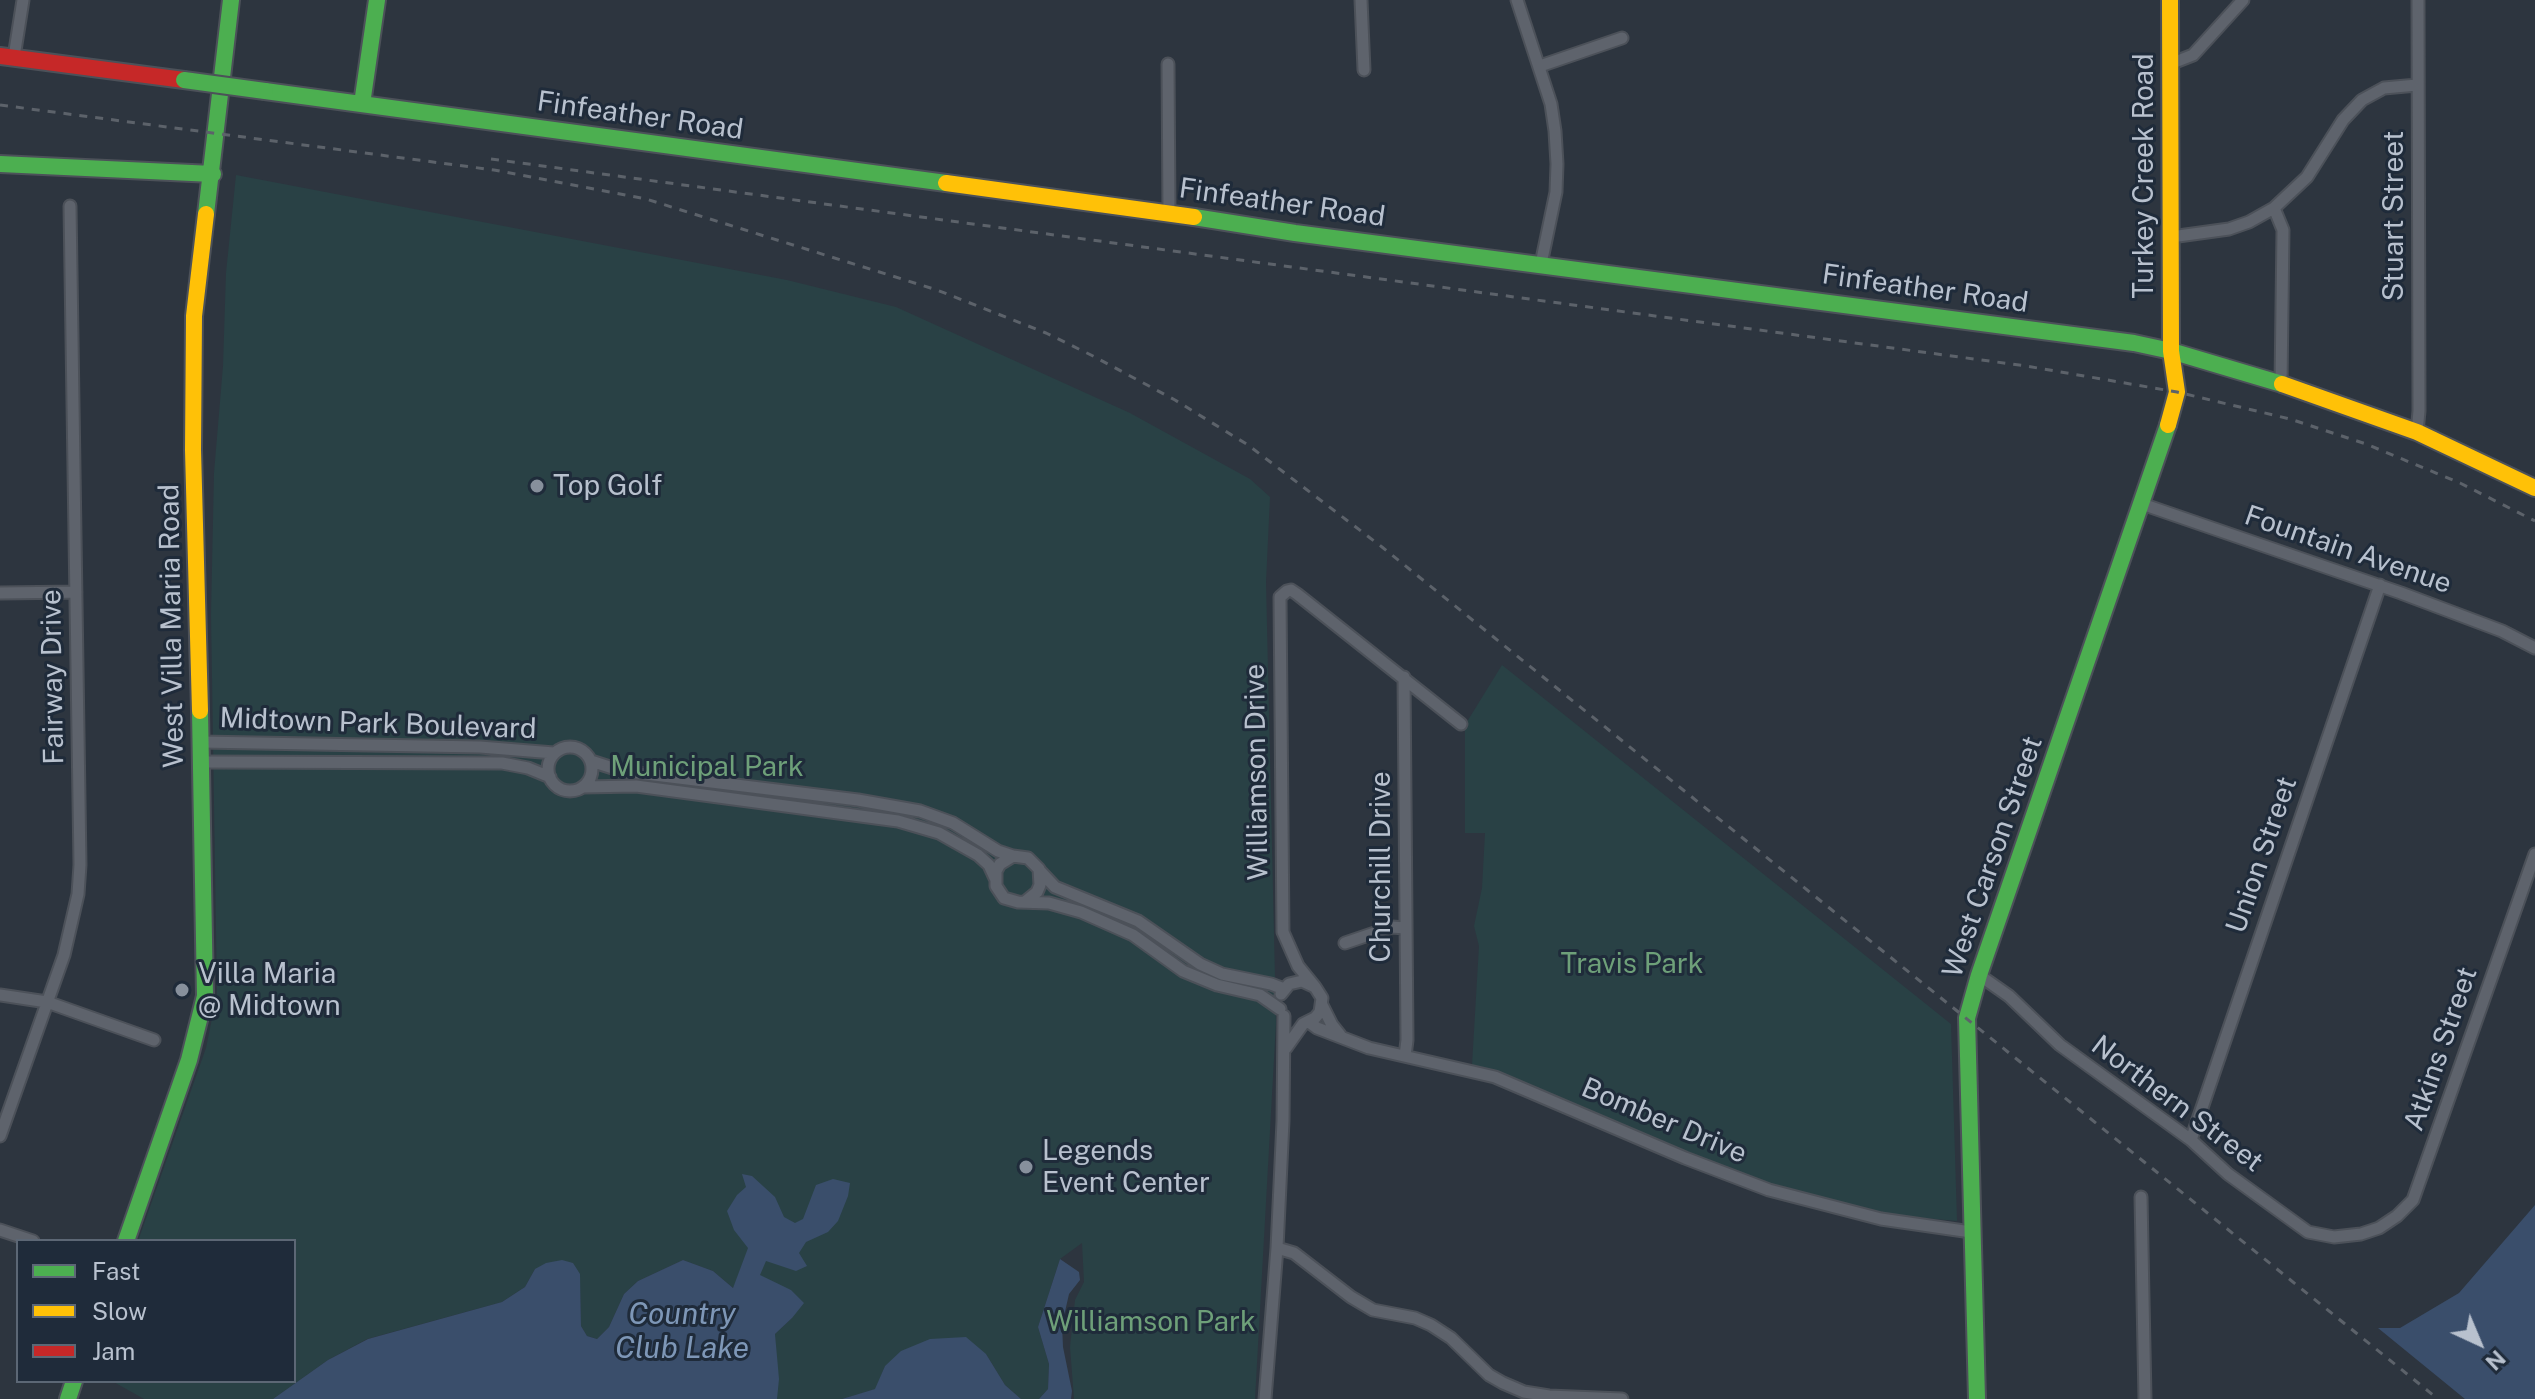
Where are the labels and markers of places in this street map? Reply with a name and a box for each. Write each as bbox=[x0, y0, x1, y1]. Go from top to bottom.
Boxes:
place label: Top Golf bbox=[553, 469, 662, 503]
marker: Top Golf bbox=[528, 477, 546, 495]
place label: Villa Maria @ Midtown bbox=[198, 957, 341, 1023]
marker: Villa Maria @ Midtown bbox=[173, 981, 191, 999]
place label: Legends Event Center bbox=[1042, 1134, 1210, 1200]
marker: Legends Event Center bbox=[1017, 1158, 1035, 1176]

